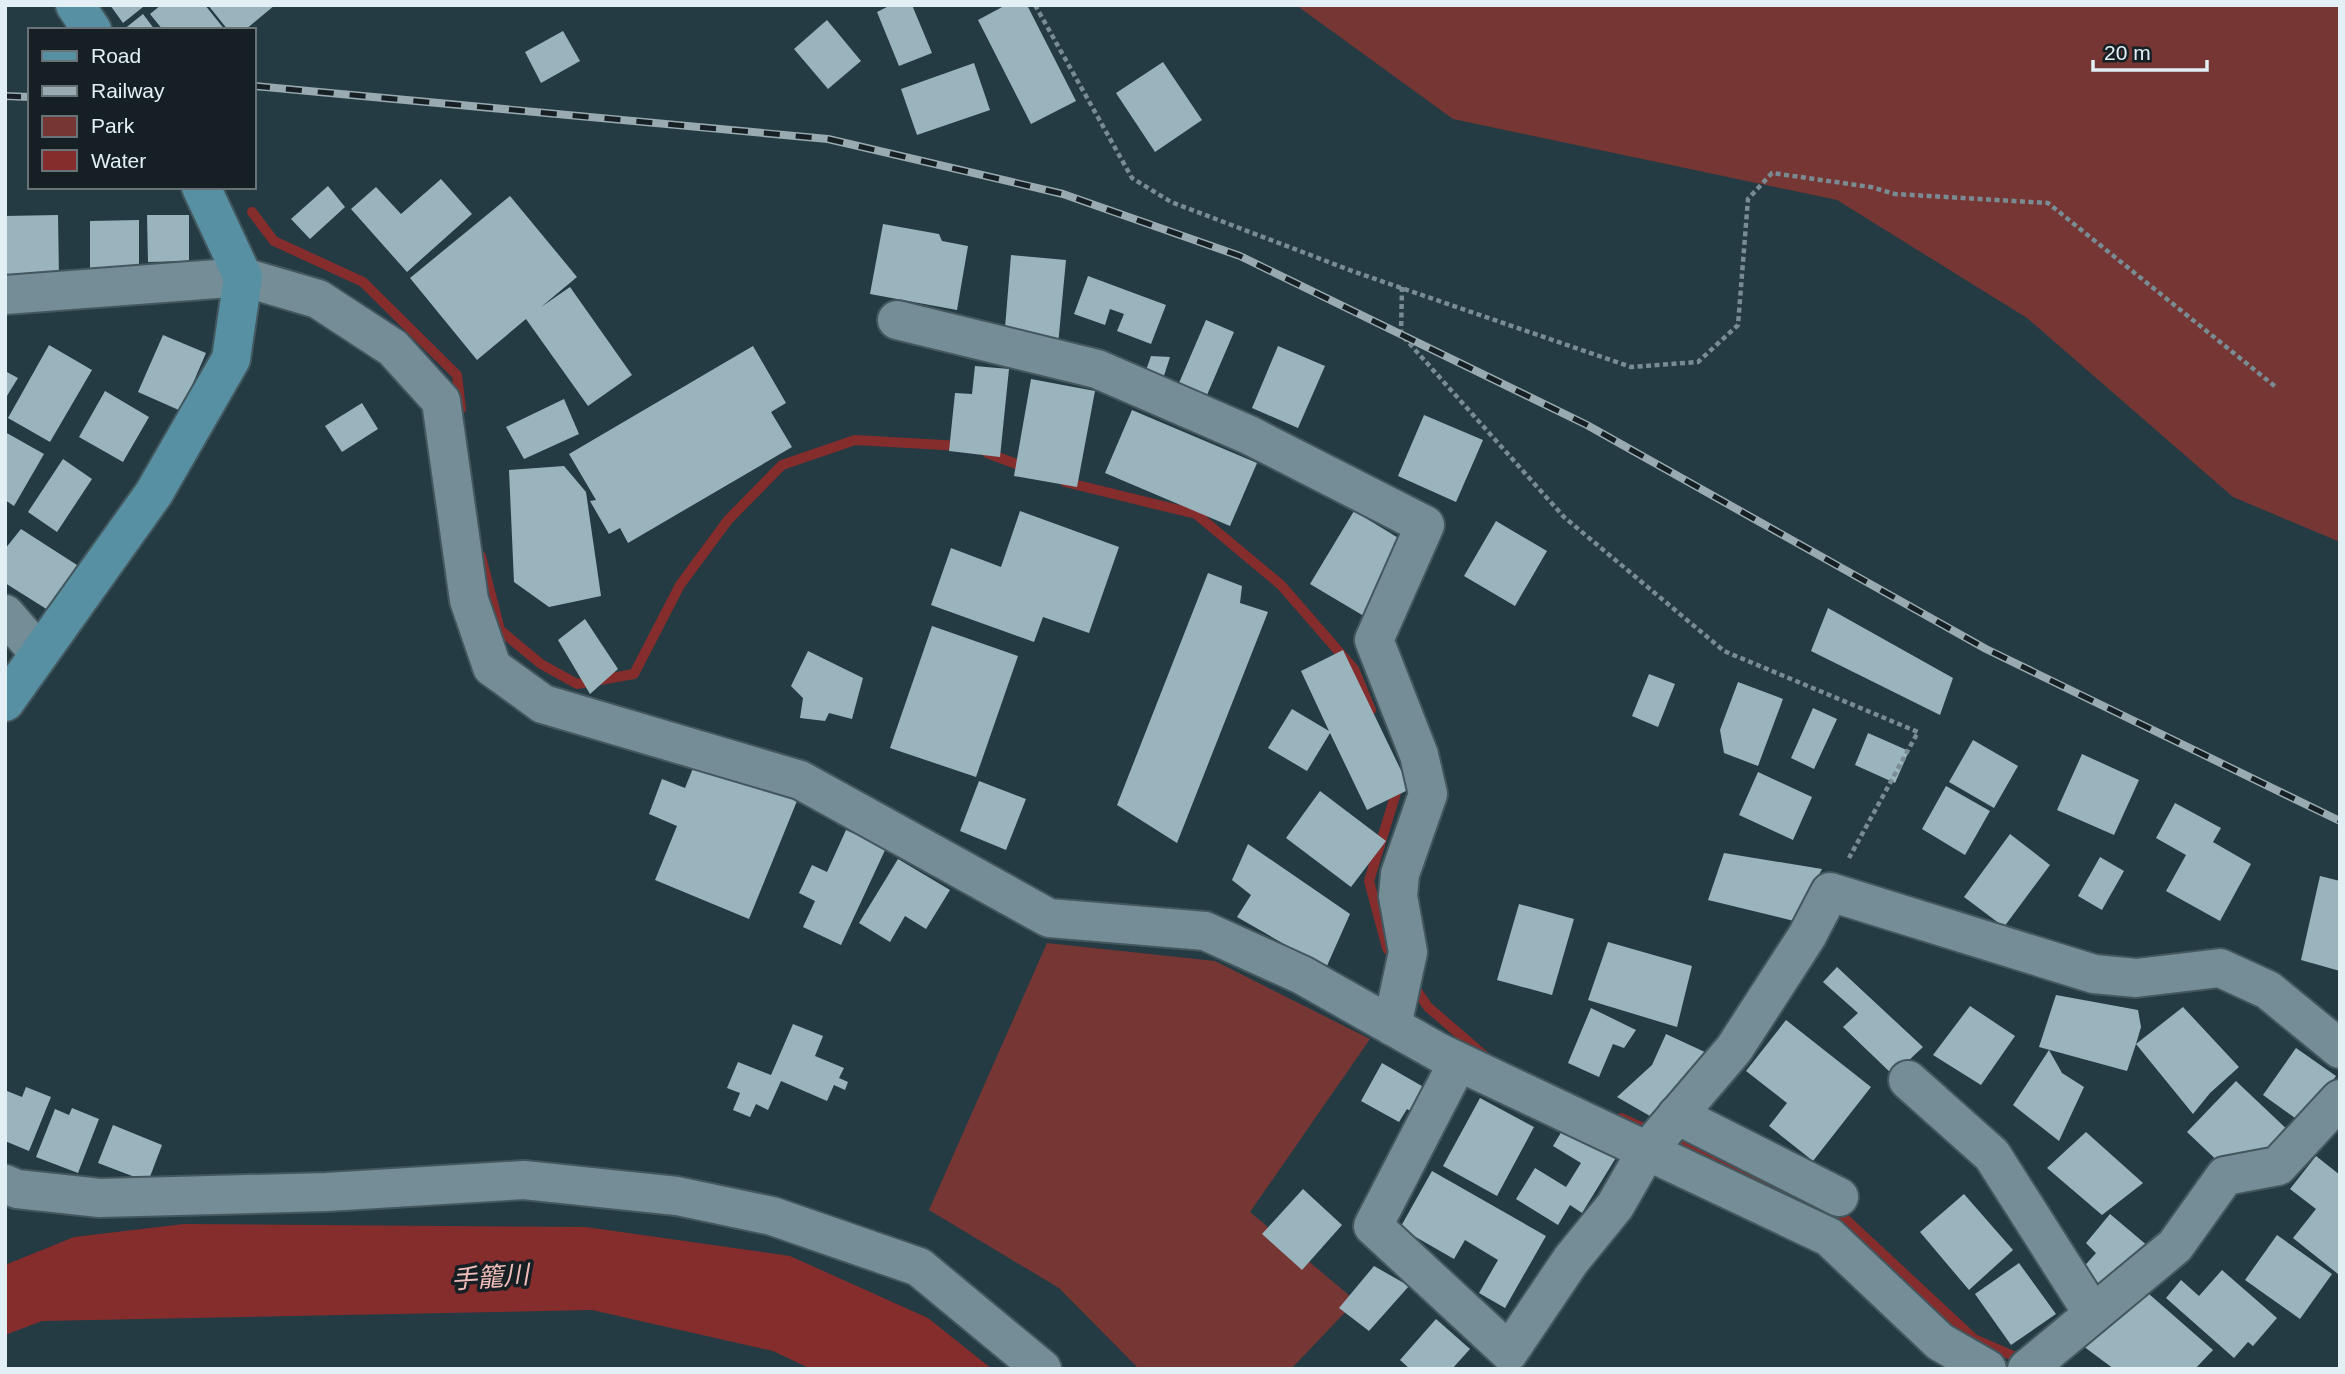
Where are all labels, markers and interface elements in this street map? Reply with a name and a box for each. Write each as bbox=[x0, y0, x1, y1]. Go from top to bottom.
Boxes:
legend bbox=[28, 28, 256, 189]
scale bar bbox=[2093, 28, 2207, 72]
text: 20 m bbox=[2104, 41, 2151, 64]
text: Road bbox=[91, 44, 141, 67]
text: Railway bbox=[91, 79, 165, 102]
text: Park bbox=[91, 114, 135, 137]
text: Water bbox=[91, 149, 146, 172]
water label: 手籠川 bbox=[450, 1259, 533, 1295]

